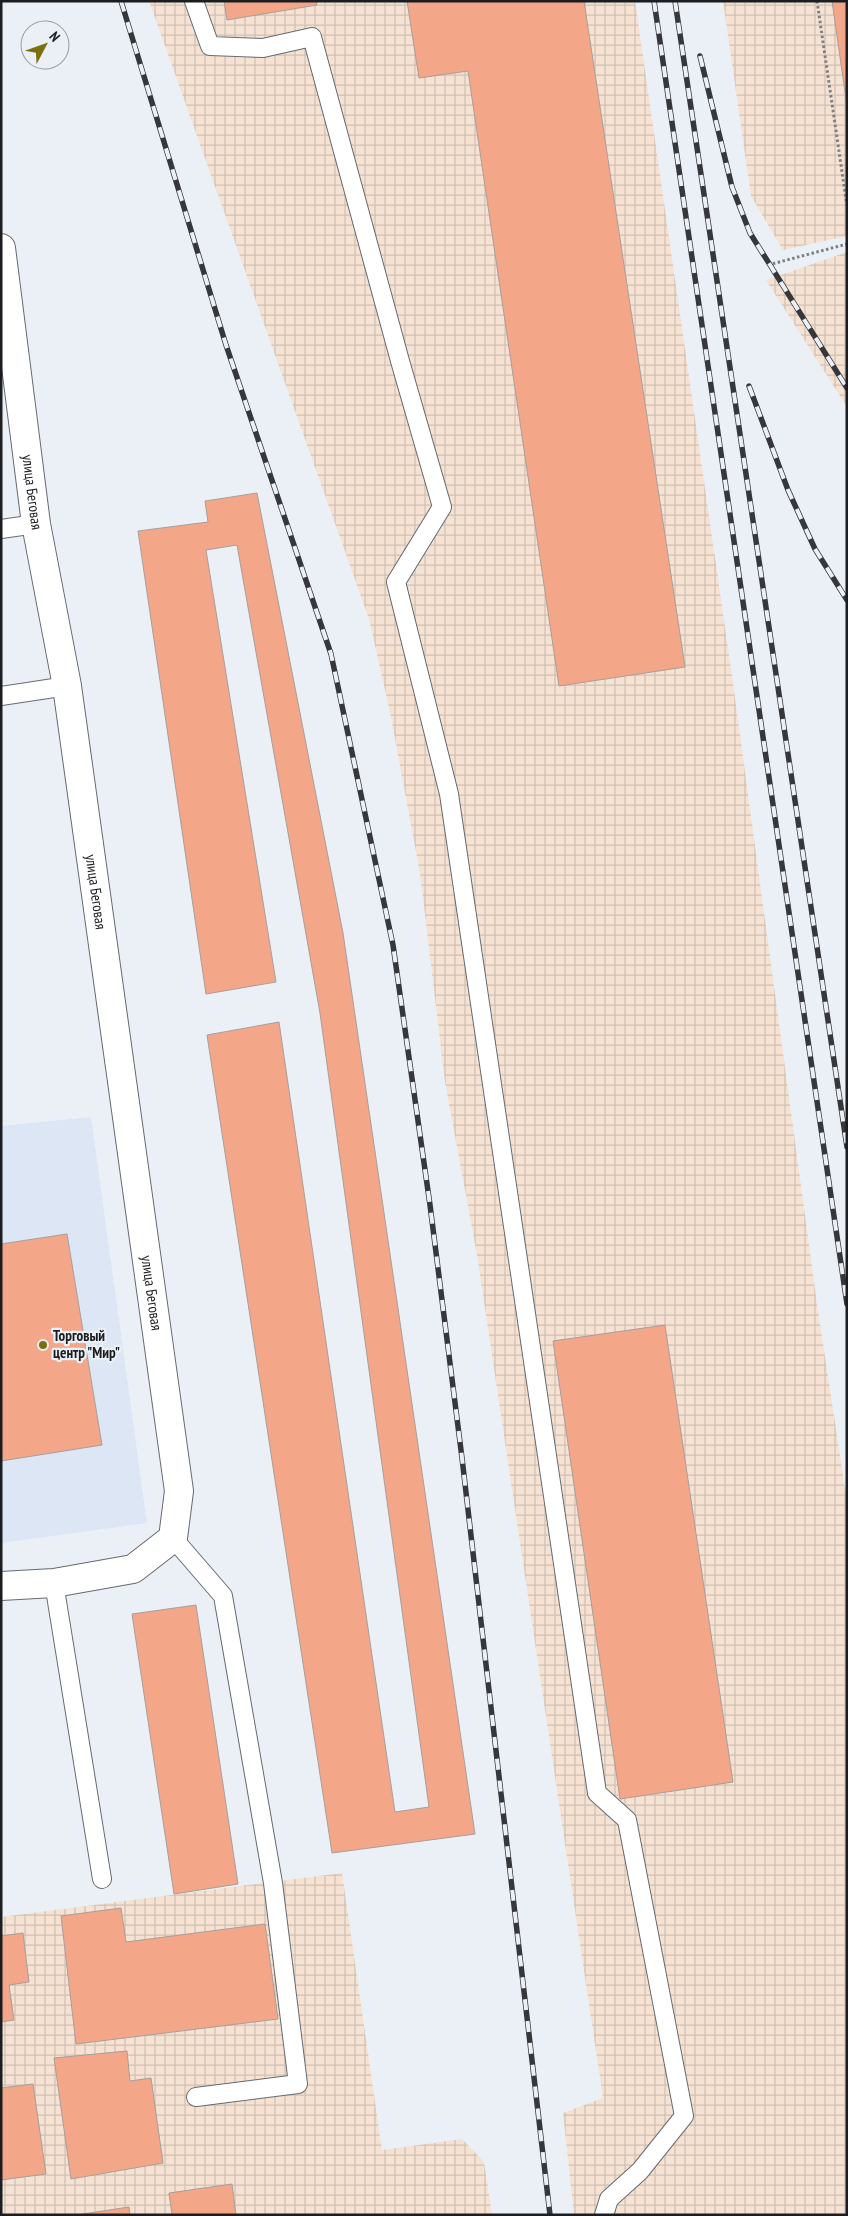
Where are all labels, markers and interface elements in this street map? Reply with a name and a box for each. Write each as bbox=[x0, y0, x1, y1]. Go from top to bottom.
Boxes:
north arrow bbox=[20, 20, 70, 70]
text: N bbox=[46, 28, 64, 45]
street label: улица Беговая bbox=[18, 453, 47, 531]
street label: улица Беговая bbox=[82, 853, 111, 931]
street label: улица Беговая bbox=[137, 1254, 167, 1332]
place label: Торговый центр "Мир" bbox=[53, 1326, 120, 1362]
marker: Торговый центр "Мир" bbox=[37, 1339, 49, 1351]

